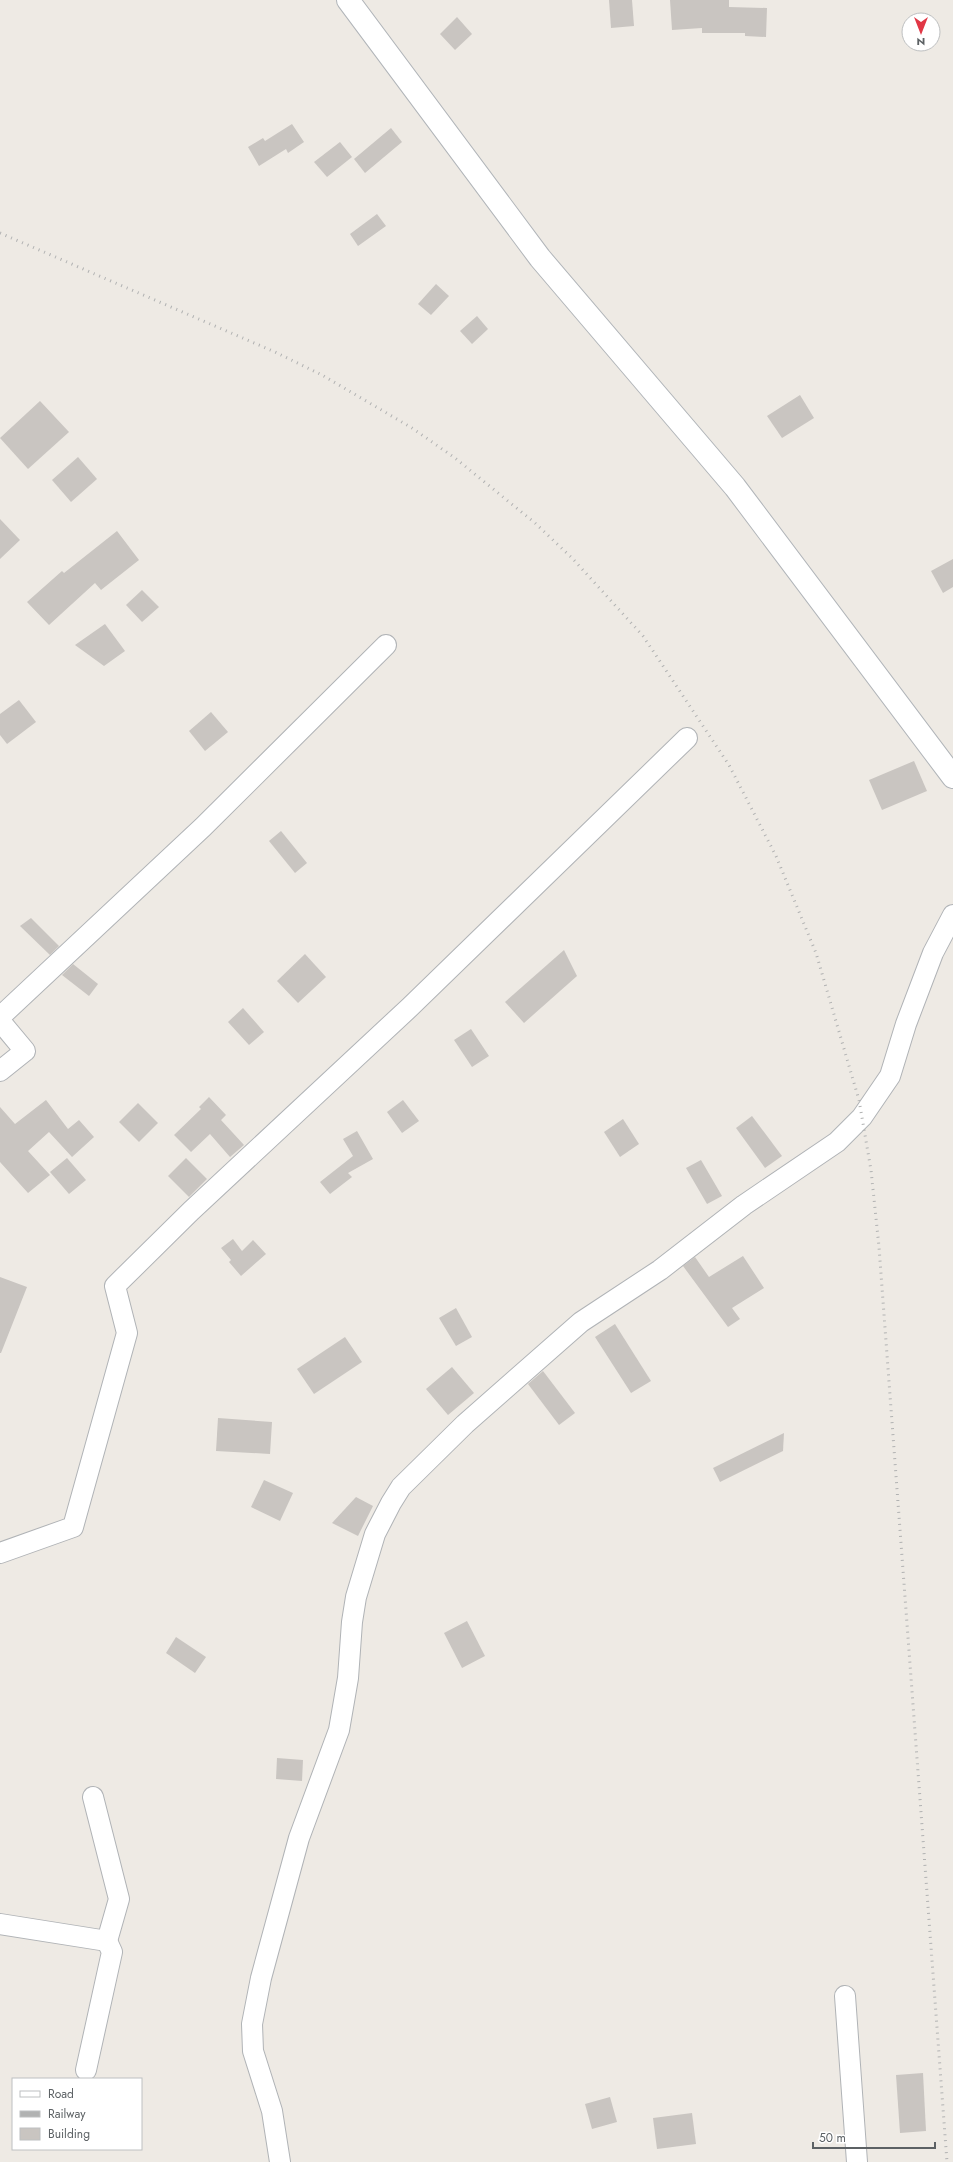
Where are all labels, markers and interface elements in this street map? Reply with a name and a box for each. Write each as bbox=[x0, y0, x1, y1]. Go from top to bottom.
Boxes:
north arrow bbox=[901, 12, 941, 52]
text: N bbox=[917, 34, 925, 50]
legend bbox=[12, 2078, 142, 2150]
text: Road bbox=[48, 2085, 74, 2103]
text: Railway bbox=[48, 2105, 86, 2123]
scale bar bbox=[813, 2124, 935, 2150]
text: Building bbox=[48, 2125, 90, 2143]
text: 50 m bbox=[819, 2129, 846, 2147]

